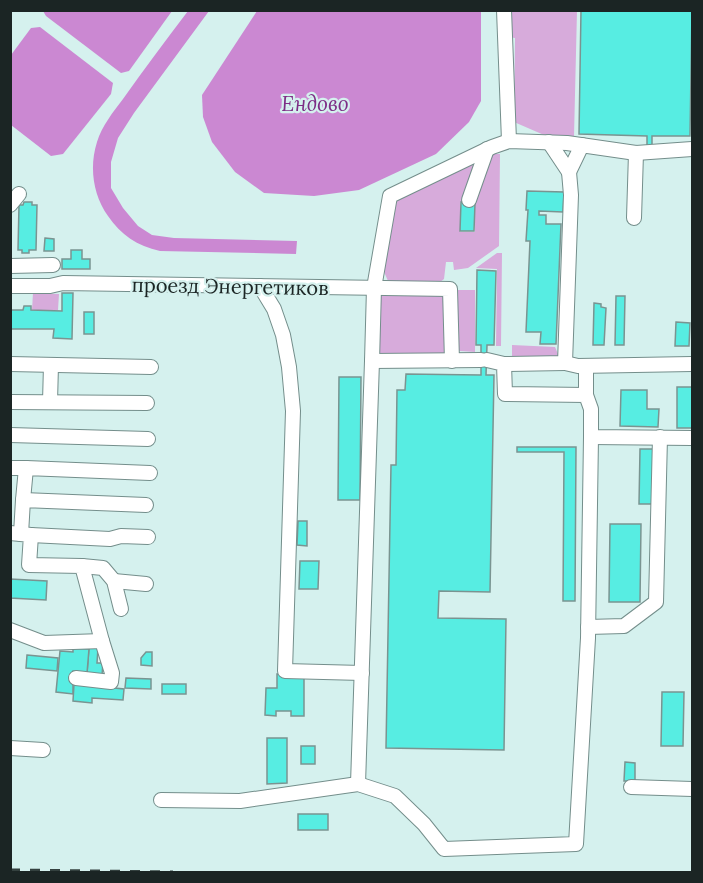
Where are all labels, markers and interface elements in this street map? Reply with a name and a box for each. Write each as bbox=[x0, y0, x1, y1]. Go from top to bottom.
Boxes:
water label: Ендово bbox=[281, 90, 349, 117]
street label: проезд Энергетиков bbox=[131, 272, 329, 300]

